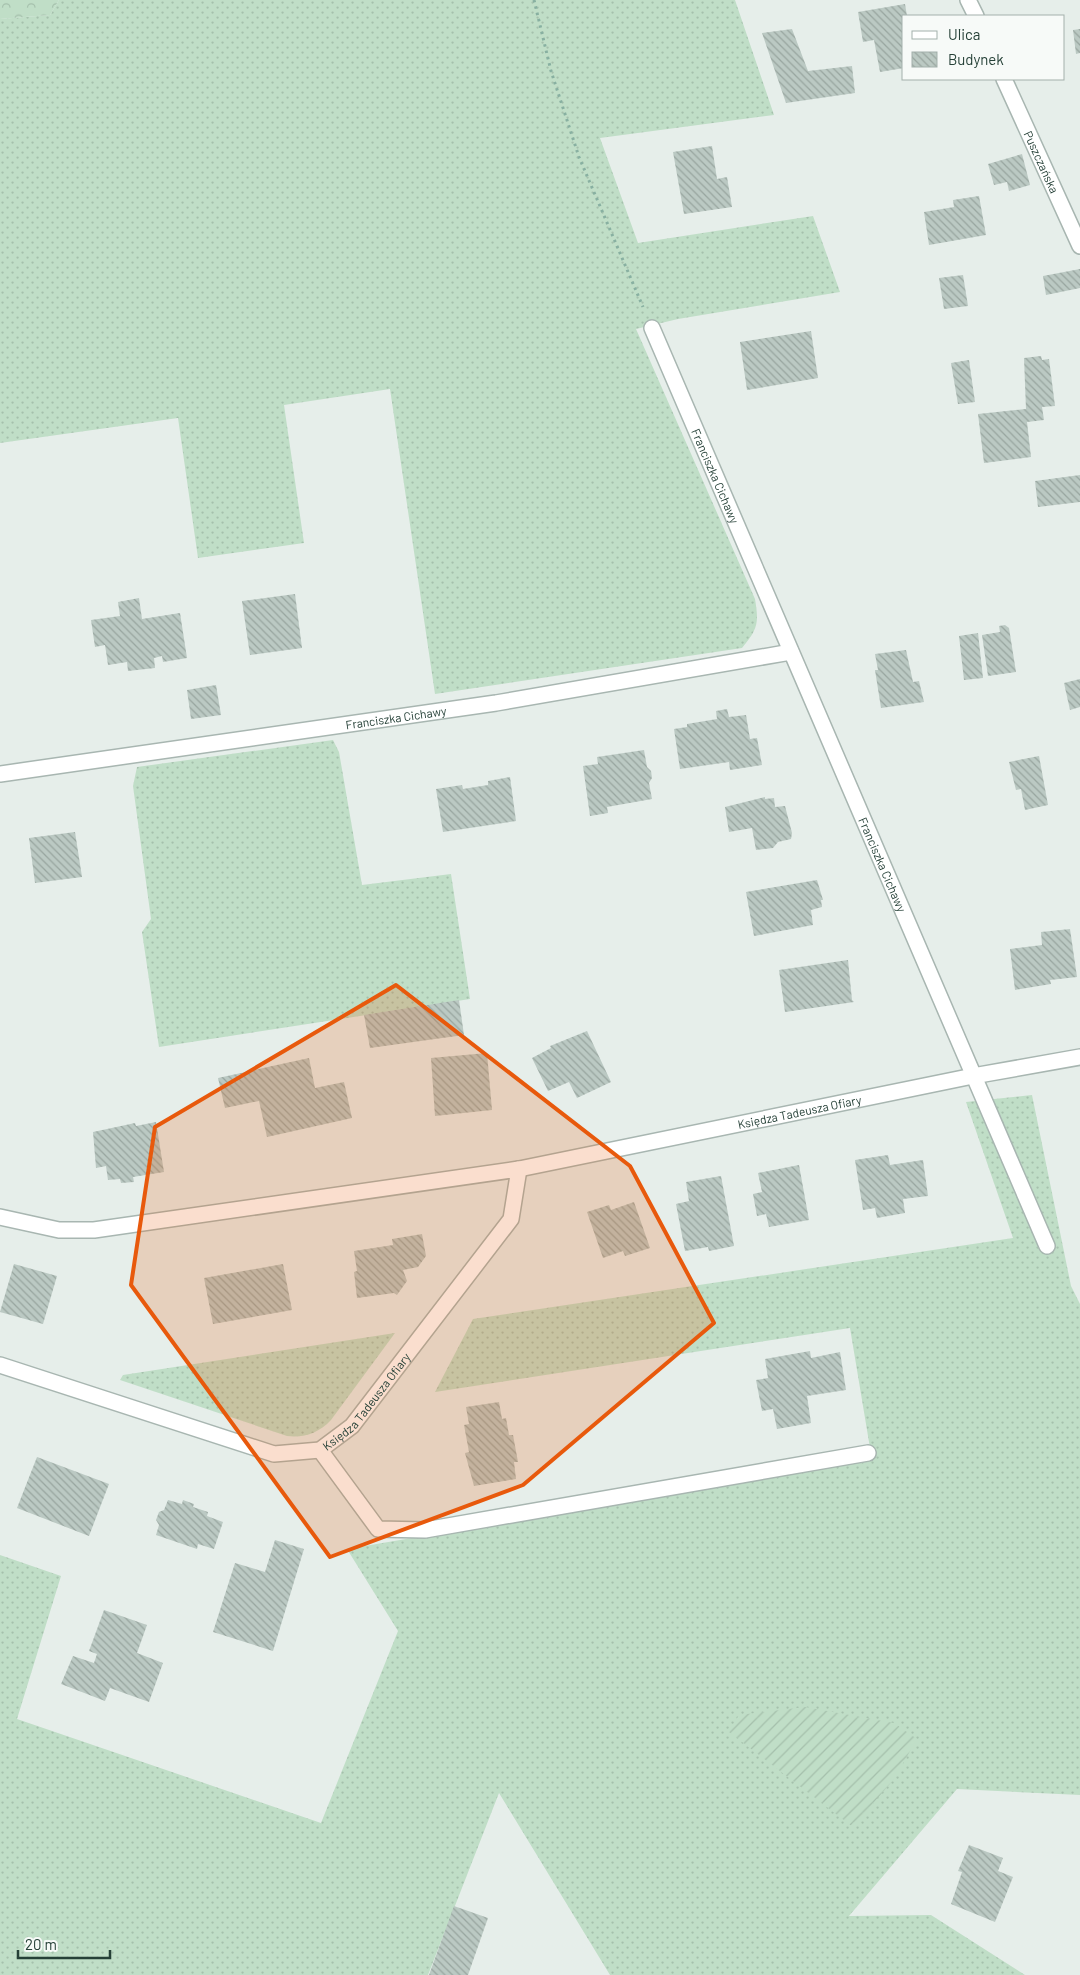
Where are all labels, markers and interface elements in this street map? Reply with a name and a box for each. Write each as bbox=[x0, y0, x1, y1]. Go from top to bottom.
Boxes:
legend bbox=[902, 15, 1065, 80]
text: Ulica bbox=[948, 25, 980, 43]
text: Budynek bbox=[948, 50, 1004, 68]
street label: Puszczańska bbox=[1022, 129, 1062, 195]
street label: Franciszka Cichawy bbox=[689, 426, 742, 526]
street label: Franciszka Cichawy bbox=[345, 703, 448, 731]
street label: Franciszka Cichawy bbox=[856, 815, 910, 914]
street label: Księdza Tadeusza Ofiary bbox=[736, 1092, 863, 1131]
street label: Księdza Tadeusza Ofiary bbox=[320, 1349, 413, 1453]
scale bar bbox=[18, 1928, 110, 1960]
text: 20 m bbox=[25, 1935, 57, 1953]

